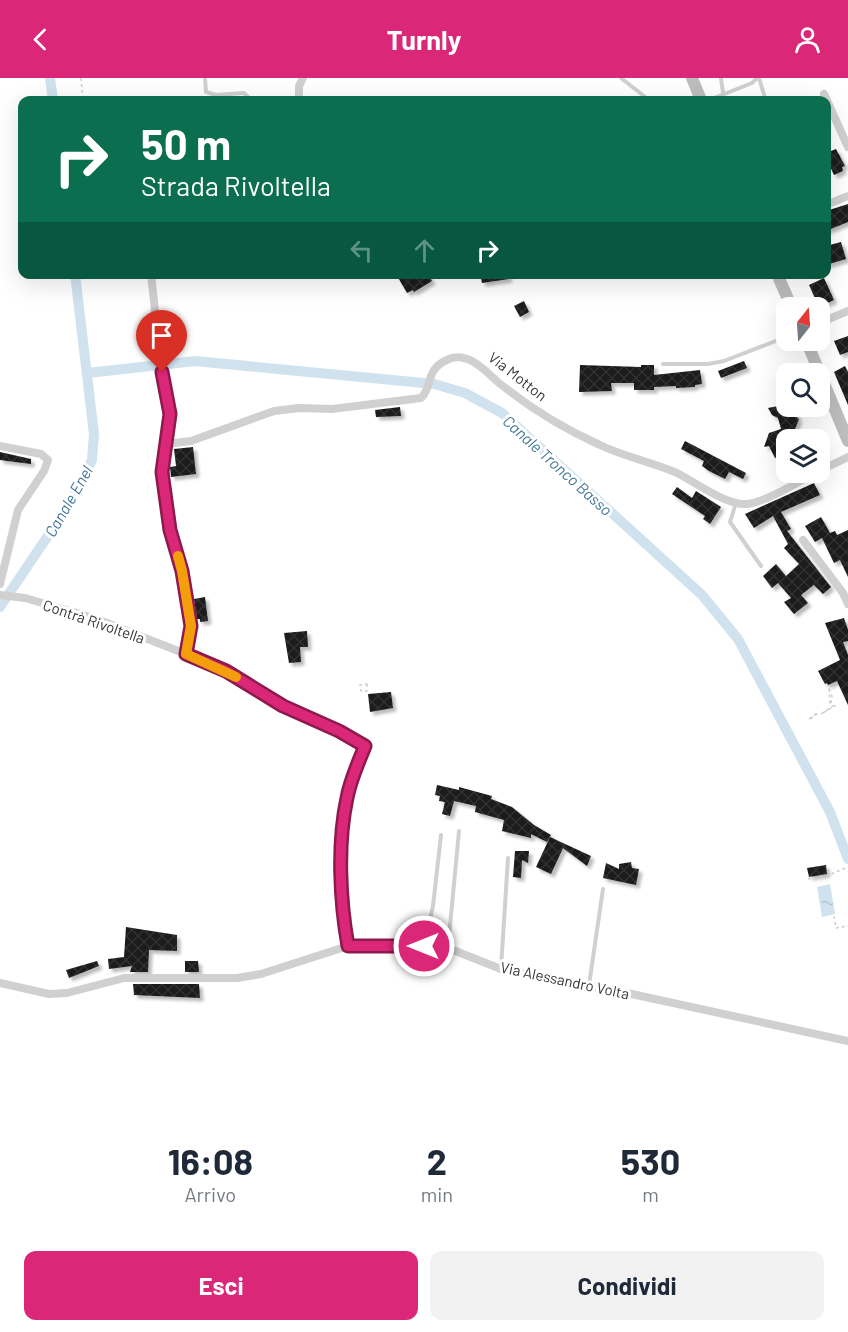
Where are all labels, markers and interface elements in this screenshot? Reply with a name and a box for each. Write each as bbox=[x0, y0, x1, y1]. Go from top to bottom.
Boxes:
icon: back bbox=[24, 23, 57, 56]
text: Turnly bbox=[387, 23, 461, 55]
icon: person bbox=[791, 23, 824, 56]
text: 50 m bbox=[141, 118, 231, 168]
icon: right bbox=[42, 120, 120, 198]
text: Strada Rivoltella bbox=[141, 169, 331, 201]
icon: left bbox=[345, 234, 378, 267]
icon: ahead bbox=[408, 234, 441, 267]
icon: right bbox=[471, 234, 504, 267]
north arrow bbox=[776, 297, 830, 351]
map controls bbox=[776, 297, 830, 483]
pin bbox=[136, 310, 187, 372]
icon: arrive bbox=[145, 319, 178, 352]
street label: Via Motton bbox=[485, 348, 551, 404]
button: search bbox=[776, 363, 830, 417]
water label: Canale Tronco Basso bbox=[499, 411, 617, 519]
button: layers bbox=[776, 429, 830, 483]
water label: Canale Enel bbox=[40, 462, 96, 540]
street label: Contrà Rivoltella bbox=[41, 595, 147, 647]
position arrow bbox=[392, 914, 456, 978]
street label: Via Alessandro Volta bbox=[499, 958, 631, 1002]
text: 16:08 bbox=[168, 1139, 253, 1182]
text: 2 bbox=[427, 1139, 447, 1182]
text: 530 bbox=[621, 1139, 680, 1182]
text: Arrivo bbox=[184, 1182, 236, 1206]
text: min bbox=[421, 1182, 453, 1206]
text: m bbox=[642, 1182, 659, 1206]
button: Esci bbox=[24, 1251, 418, 1320]
button: Condividi bbox=[430, 1251, 824, 1320]

